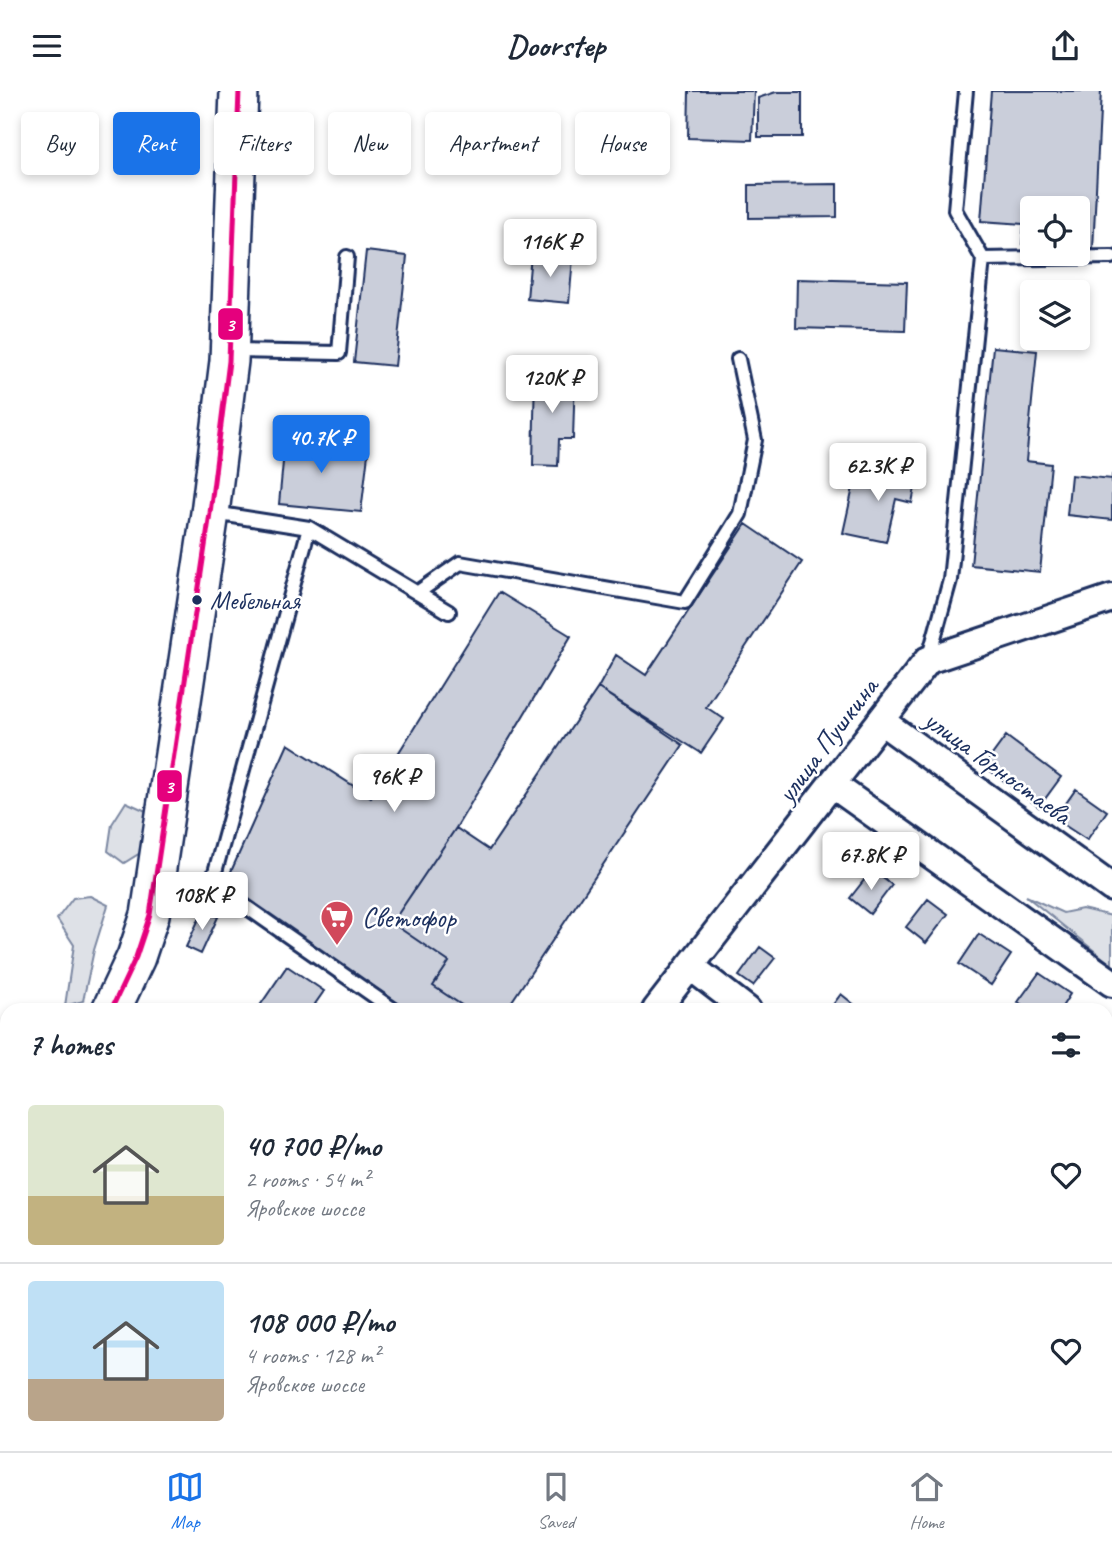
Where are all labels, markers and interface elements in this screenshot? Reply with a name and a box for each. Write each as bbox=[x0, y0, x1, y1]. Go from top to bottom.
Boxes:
text: Doorstep bbox=[507, 25, 605, 66]
icon: menu bbox=[28, 27, 66, 65]
icon: share bbox=[1046, 27, 1084, 65]
chip: Buy bbox=[21, 112, 99, 175]
chip: Rent bbox=[113, 112, 200, 175]
chip: Filters bbox=[214, 112, 314, 175]
chip: New bbox=[328, 112, 411, 175]
chip: Apartment bbox=[425, 112, 561, 175]
chip: House bbox=[575, 112, 670, 175]
map controls bbox=[1020, 196, 1090, 350]
button: locate bbox=[1020, 196, 1090, 266]
pin: 116K ₽ bbox=[493, 219, 607, 279]
text: 116K ₽ bbox=[520, 227, 580, 256]
button: layers bbox=[1020, 280, 1090, 350]
line badge: 3 bbox=[217, 307, 244, 341]
text: 3 bbox=[226, 313, 237, 337]
pin: 120K ₽ bbox=[495, 355, 609, 415]
text: 120K ₽ bbox=[522, 363, 582, 392]
pin: 40.7K ₽ bbox=[256, 415, 386, 475]
text: 40.7K ₽ bbox=[289, 423, 353, 452]
pin: 62.3K ₽ bbox=[813, 443, 943, 503]
text: 62.3K ₽ bbox=[845, 451, 911, 480]
place label: Мебельная bbox=[210, 584, 302, 617]
marker: Мебельная bbox=[190, 593, 204, 607]
street label: улица Пушкина bbox=[767, 668, 887, 811]
street label: улица Горностаева bbox=[916, 701, 1080, 833]
pin: 96K ₽ bbox=[345, 755, 443, 814]
text: 96K ₽ bbox=[369, 762, 419, 791]
line badge: 3 bbox=[156, 769, 183, 803]
text: 3 bbox=[165, 775, 176, 799]
pin: 67.8K ₽ bbox=[806, 833, 936, 892]
text: 67.8K ₽ bbox=[838, 840, 904, 869]
pin: 108K ₽ bbox=[145, 873, 259, 932]
text: 108K ₽ bbox=[172, 880, 232, 909]
supermarket icon: Светофор bbox=[318, 898, 356, 947]
place label: Светофор bbox=[362, 900, 457, 935]
text: 7 homes bbox=[28, 1026, 113, 1064]
icon: filters bbox=[1047, 1026, 1085, 1064]
text: 40 700 ₽/mo bbox=[245, 1127, 381, 1165]
icon: home bbox=[84, 1133, 168, 1217]
icon: heart bbox=[1047, 1156, 1085, 1194]
text: 2 rooms · 54 m² bbox=[245, 1165, 369, 1194]
text: Яровское шоссе bbox=[245, 1194, 364, 1223]
text: 108 000 ₽/mo bbox=[245, 1303, 394, 1341]
icon: home bbox=[84, 1309, 168, 1393]
icon: heart bbox=[1047, 1332, 1085, 1370]
text: 4 rooms · 128 m² bbox=[245, 1341, 380, 1370]
text: Яровское шоссе bbox=[245, 1370, 364, 1399]
tab: Map bbox=[166, 1468, 204, 1534]
tab: Saved bbox=[537, 1468, 575, 1534]
tab: Home bbox=[908, 1468, 946, 1534]

